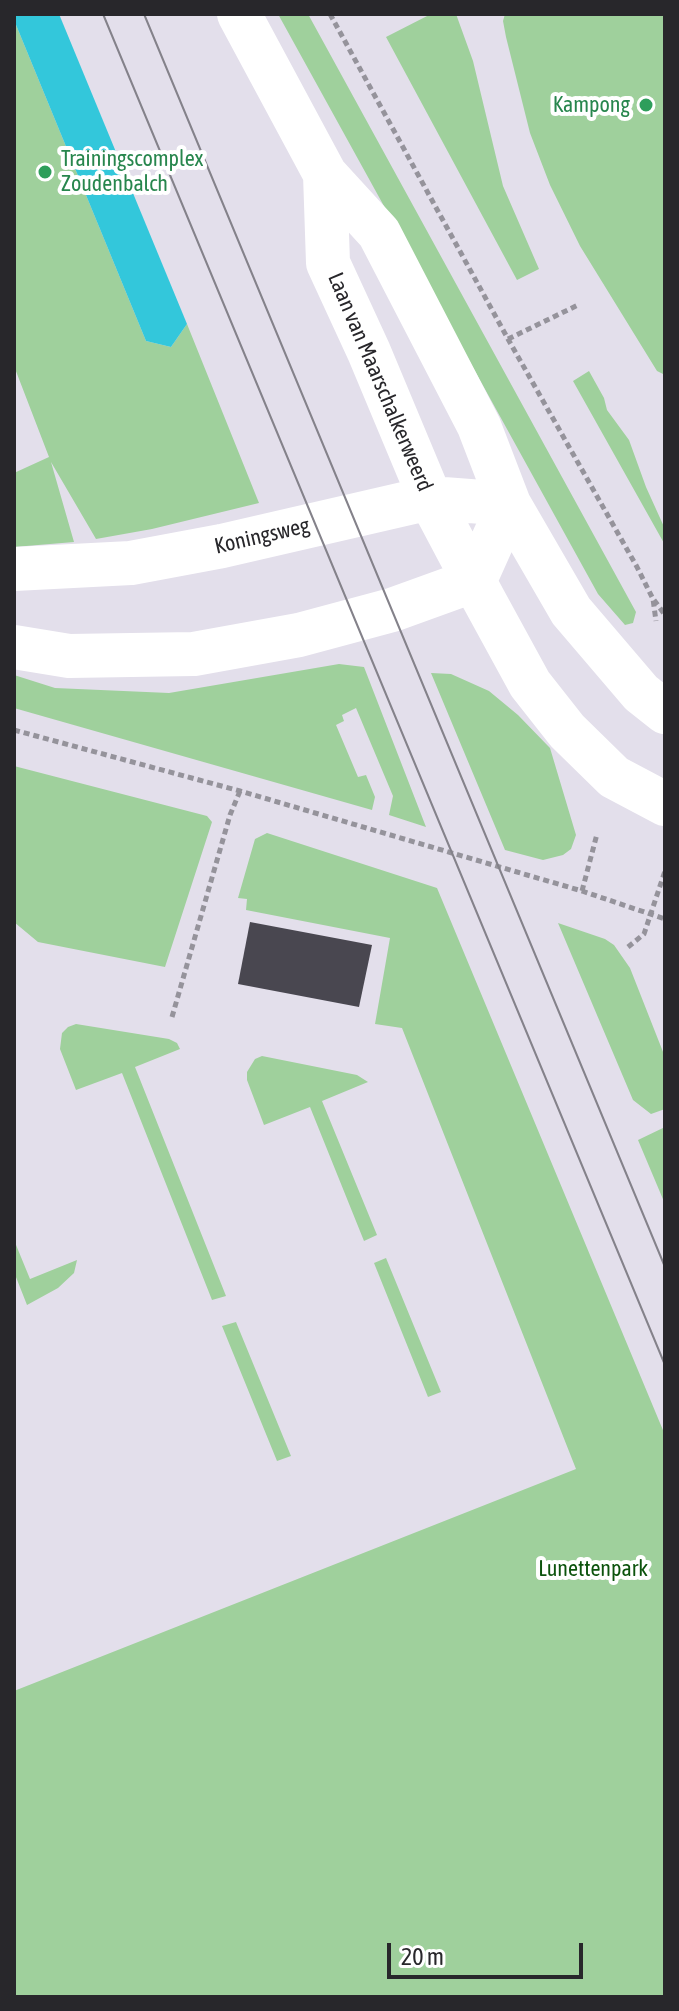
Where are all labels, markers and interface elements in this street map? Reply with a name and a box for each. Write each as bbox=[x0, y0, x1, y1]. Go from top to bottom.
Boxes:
place label: Kampong bbox=[553, 92, 630, 118]
marker: Kampong bbox=[637, 96, 655, 114]
place label: Trainingscomplex Zoudenbalch bbox=[61, 146, 203, 198]
marker: Trainingscomplex Zoudenbalch bbox=[36, 163, 54, 181]
street label: Laan van Maarschalkerweerd bbox=[322, 269, 438, 495]
street label: Koningsweg bbox=[212, 512, 312, 560]
park label: Lunettenpark bbox=[538, 1556, 648, 1582]
scale bar bbox=[391, 1927, 587, 1977]
text: 20 m bbox=[401, 1943, 444, 1970]

